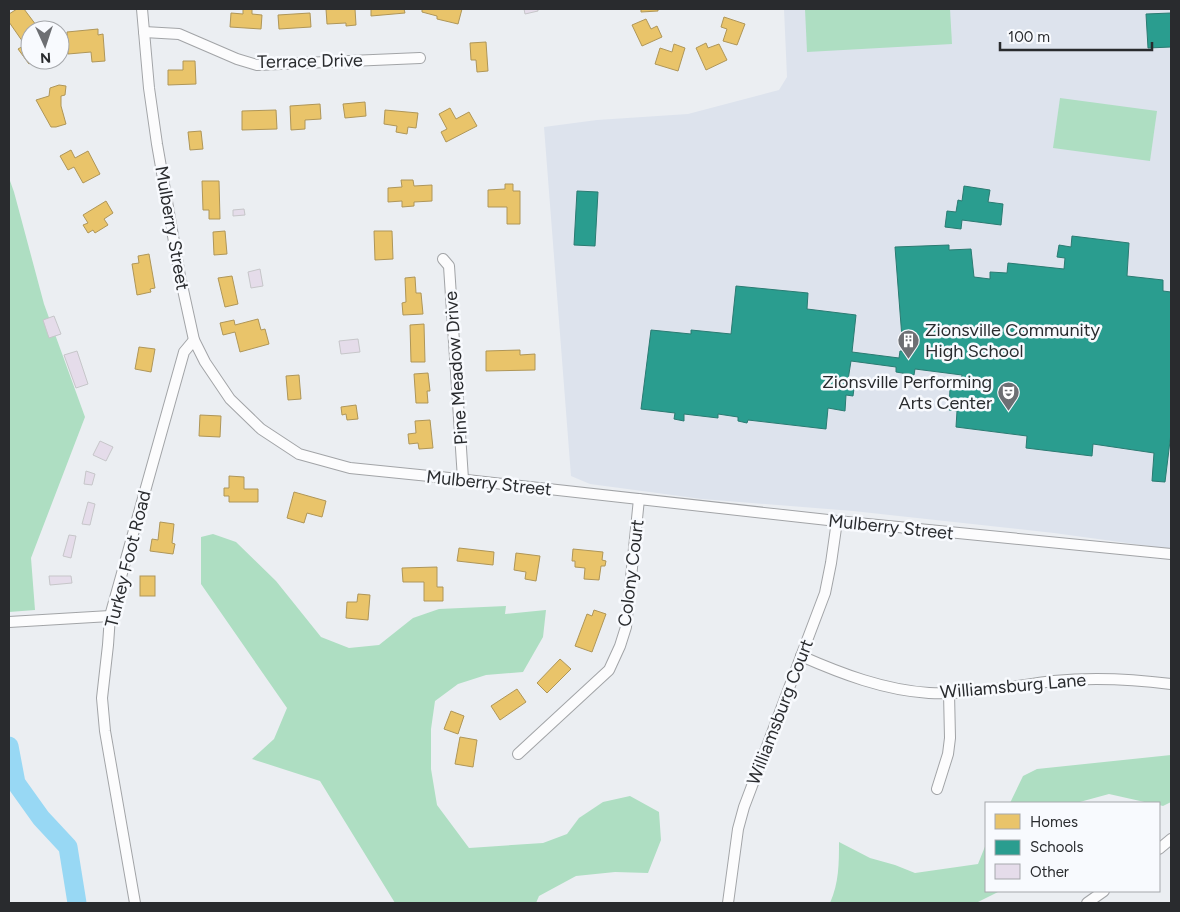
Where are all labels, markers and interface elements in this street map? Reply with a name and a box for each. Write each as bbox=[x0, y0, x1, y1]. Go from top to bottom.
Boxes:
north arrow bbox=[20, 20, 70, 70]
scale bar bbox=[1000, 20, 1152, 52]
text: 100 m bbox=[1008, 28, 1050, 46]
text: N bbox=[40, 49, 52, 66]
street label: Terrace Drive bbox=[257, 49, 363, 73]
street label: Mulberry Street bbox=[150, 164, 194, 292]
street label: Pine Meadow Drive bbox=[440, 290, 472, 446]
place label: Zionsville Community High School bbox=[925, 319, 1100, 362]
building icon: Zionsville Community High School bbox=[897, 328, 921, 359]
place label: Zionsville Performing Arts Center bbox=[822, 371, 992, 414]
theatre icon: Zionsville Performing Arts Center bbox=[996, 380, 1020, 411]
street label: Mulberry Street bbox=[425, 465, 553, 501]
street label: Turkey Foot Road bbox=[100, 488, 156, 630]
street label: Mulberry Street bbox=[827, 509, 955, 545]
street label: Colony Court bbox=[614, 518, 649, 628]
street label: Williamsburg Court bbox=[742, 636, 818, 788]
street label: Williamsburg Lane bbox=[939, 669, 1087, 703]
legend bbox=[985, 802, 1160, 892]
text: Homes bbox=[1030, 813, 1078, 831]
text: Schools bbox=[1030, 838, 1083, 856]
text: Other bbox=[1030, 863, 1069, 881]

